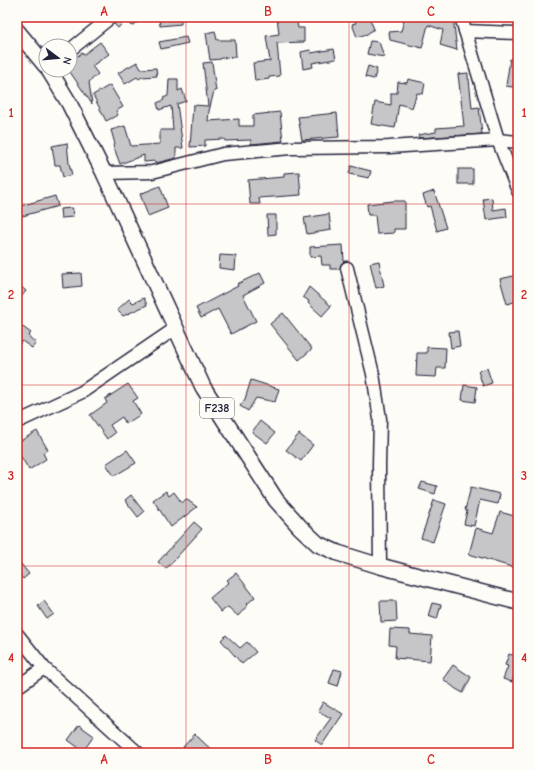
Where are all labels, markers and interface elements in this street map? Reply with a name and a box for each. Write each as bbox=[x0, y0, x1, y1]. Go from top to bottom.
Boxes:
text: A bbox=[100, 4, 108, 19]
text: B bbox=[264, 4, 272, 19]
text: C bbox=[427, 4, 435, 19]
north arrow bbox=[38, 38, 78, 78]
text: N bbox=[60, 55, 74, 66]
text: 1 bbox=[8, 105, 14, 120]
text: 1 bbox=[521, 105, 527, 120]
text: 2 bbox=[8, 287, 14, 302]
text: 2 bbox=[521, 287, 527, 302]
road number: F238 bbox=[200, 398, 234, 418]
text: 3 bbox=[8, 468, 14, 483]
text: 3 bbox=[521, 468, 527, 483]
text: 4 bbox=[8, 650, 14, 665]
text: 4 bbox=[521, 650, 527, 665]
text: A bbox=[100, 752, 108, 767]
text: B bbox=[264, 752, 272, 767]
text: C bbox=[427, 752, 435, 767]

